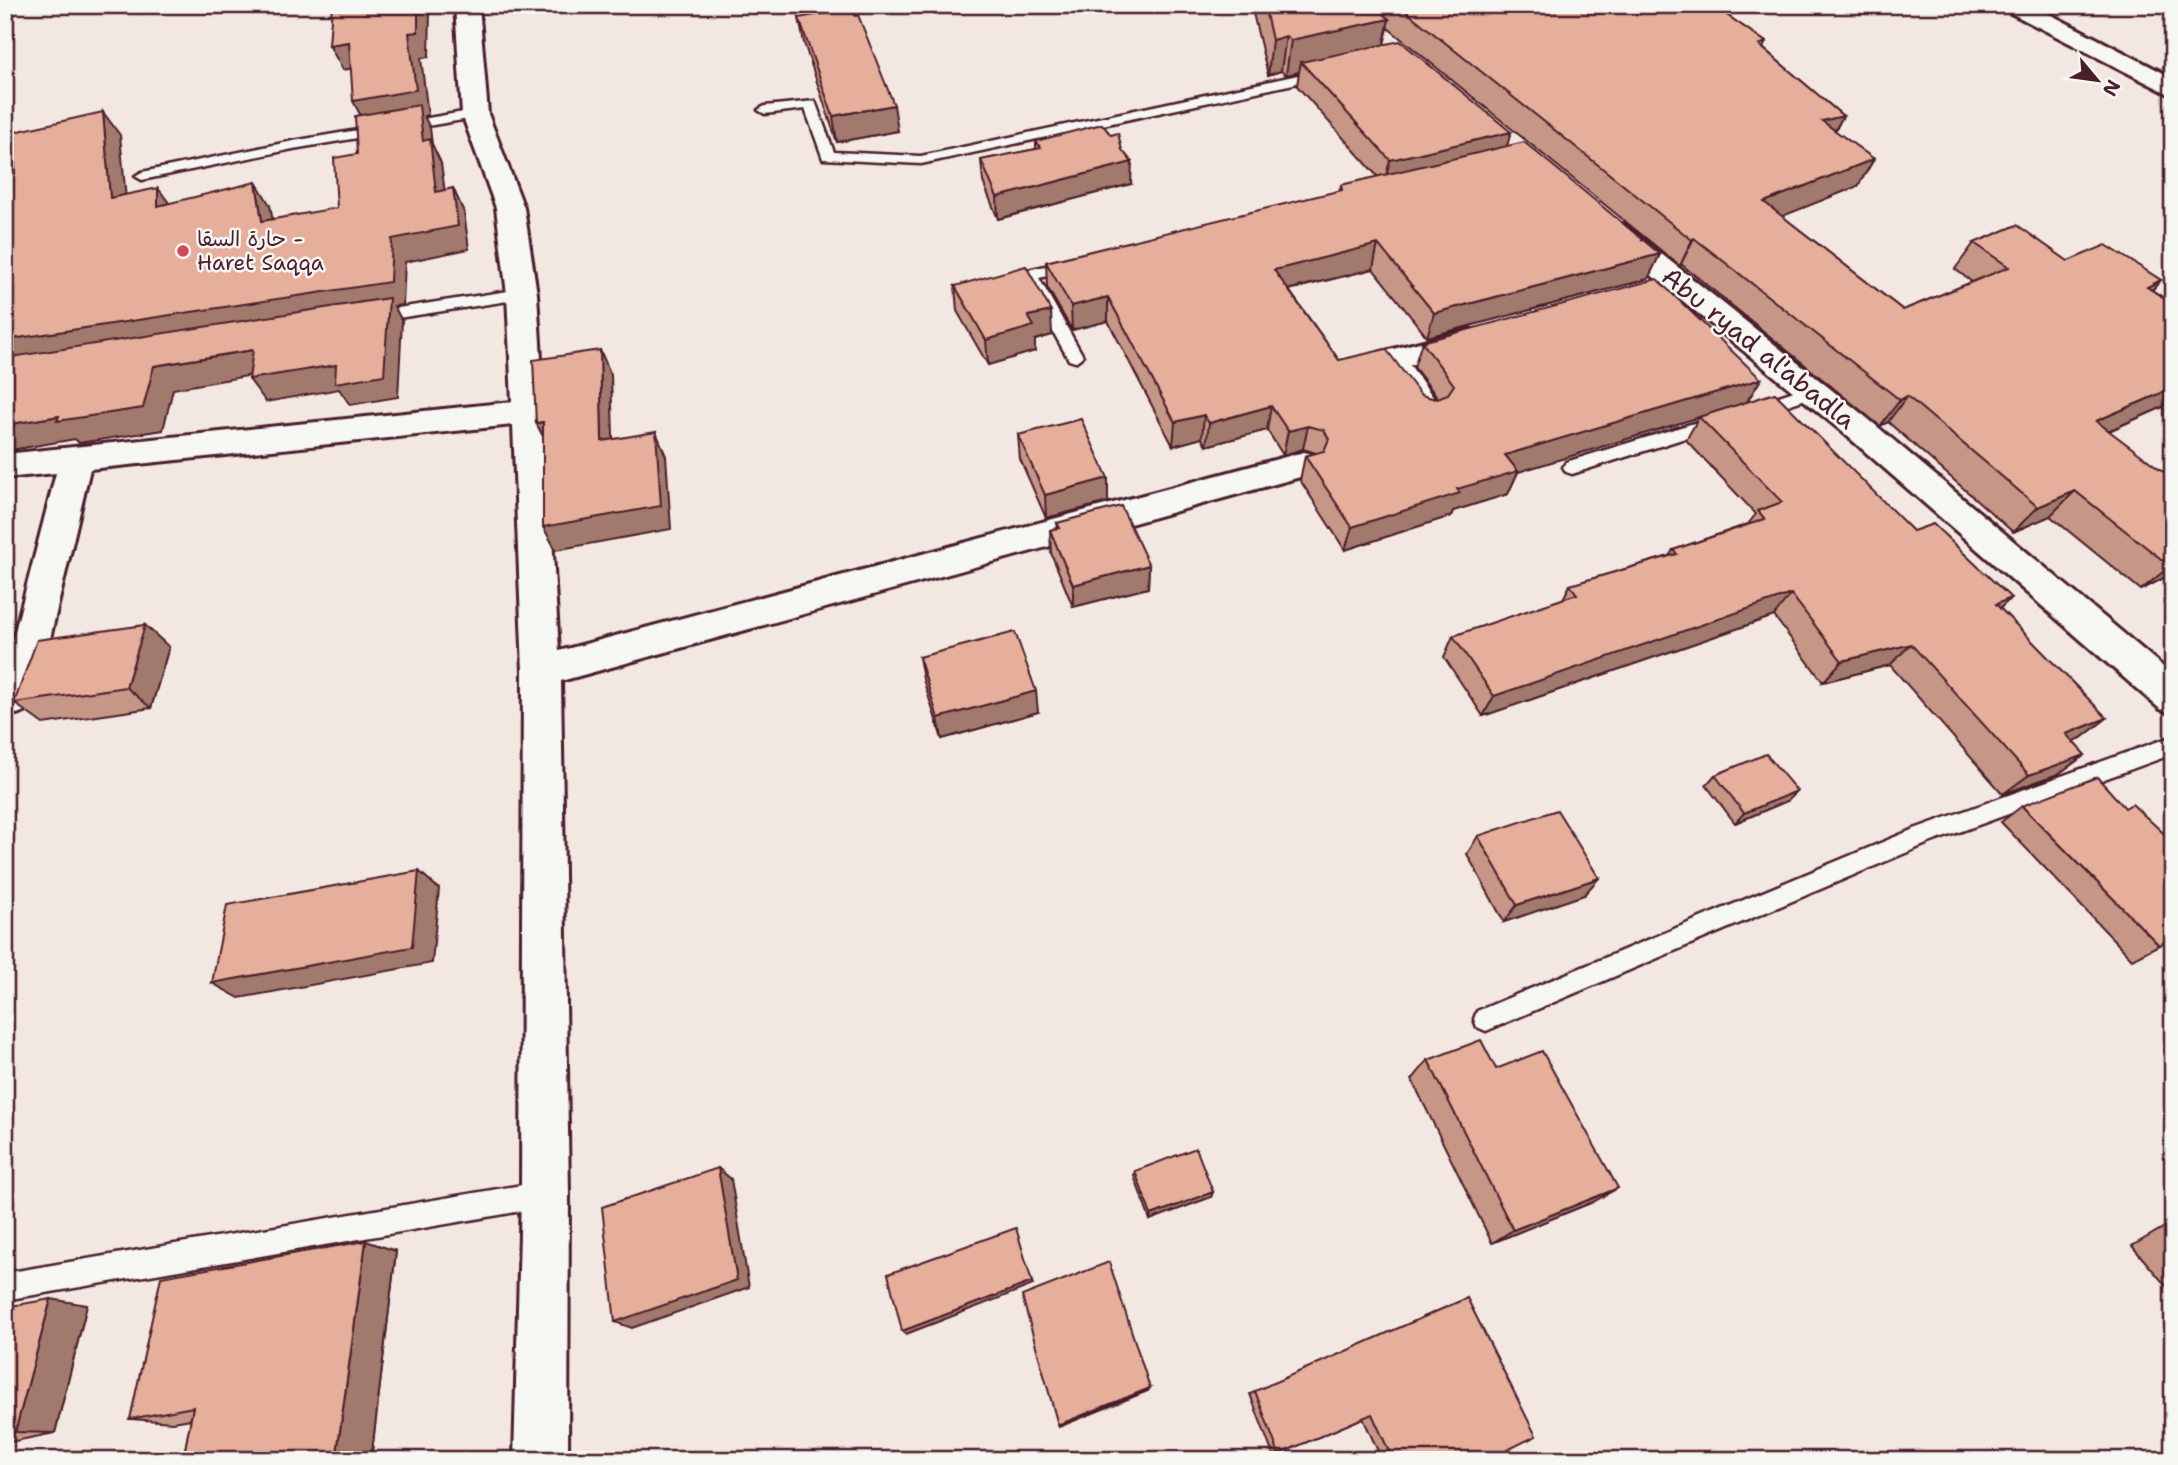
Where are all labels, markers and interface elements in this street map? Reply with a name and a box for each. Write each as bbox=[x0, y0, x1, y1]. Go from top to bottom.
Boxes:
north arrow bbox=[2062, 46, 2132, 116]
text: N bbox=[2097, 75, 2126, 101]
place label: حارة السقا - Haret Saqqa bbox=[197, 225, 324, 277]
marker: حارة السقا - Haret Saqqa bbox=[175, 243, 191, 259]
street label: Abu ryad al'abadla bbox=[1655, 258, 1864, 437]

